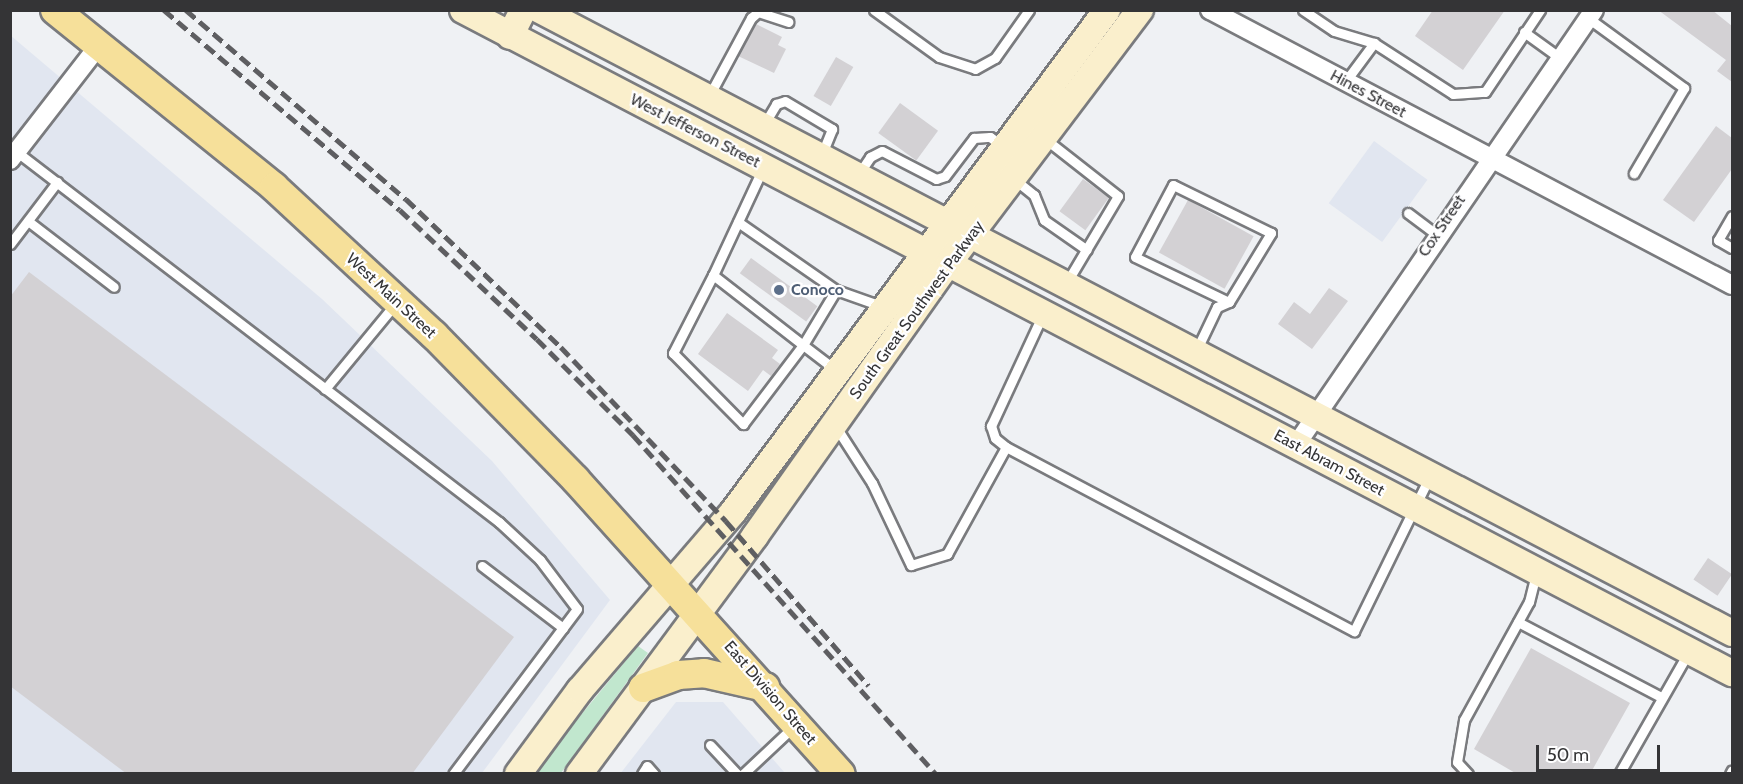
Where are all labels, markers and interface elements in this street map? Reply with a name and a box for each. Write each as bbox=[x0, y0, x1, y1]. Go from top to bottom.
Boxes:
street label: Hines Street bbox=[1327, 66, 1409, 122]
street label: West Jefferson Street bbox=[627, 90, 763, 172]
street label: Cox Street bbox=[1414, 191, 1470, 261]
street label: South Great Southwest Parkway bbox=[846, 217, 988, 403]
street label: West Main Street bbox=[342, 249, 440, 343]
place label: Conoco bbox=[791, 280, 844, 300]
marker: Conoco bbox=[772, 283, 786, 297]
street label: East Abram Street bbox=[1271, 426, 1387, 500]
street label: East Division Street bbox=[720, 637, 820, 749]
scale bar bbox=[1539, 733, 1664, 771]
text: 50 m bbox=[1547, 744, 1589, 766]

